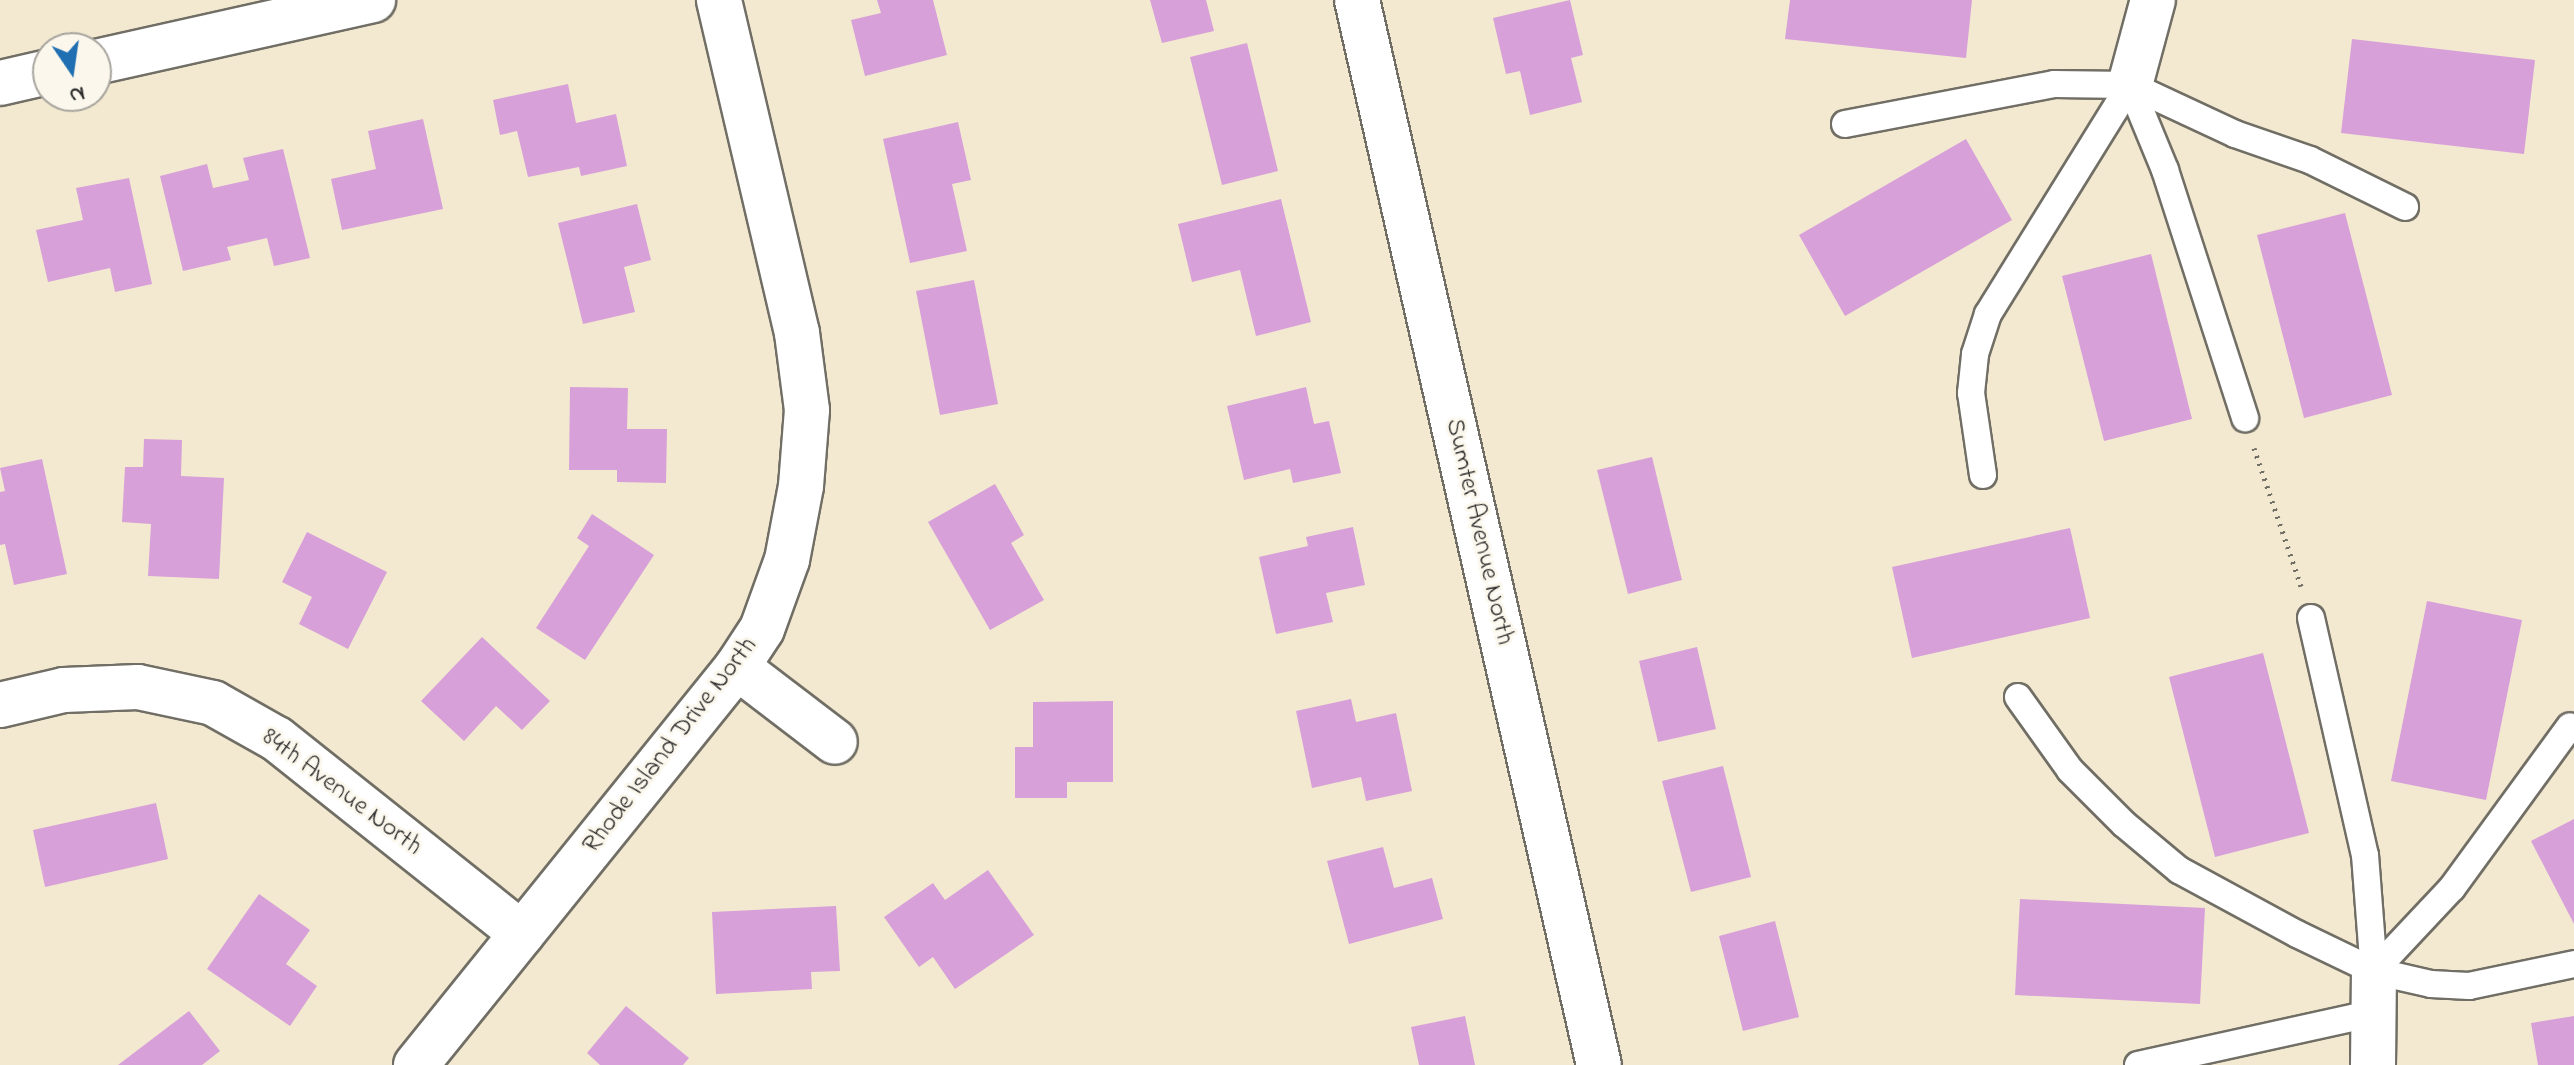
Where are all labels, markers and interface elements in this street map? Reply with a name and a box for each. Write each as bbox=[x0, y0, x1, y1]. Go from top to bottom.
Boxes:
north arrow bbox=[32, 32, 112, 112]
text: N bbox=[66, 76, 88, 111]
street label: Sumter Avenue North bbox=[1437, 416, 1519, 648]
street label: Rhode Island Drive North bbox=[577, 632, 765, 860]
street label: 84th Avenue North bbox=[255, 723, 427, 863]

